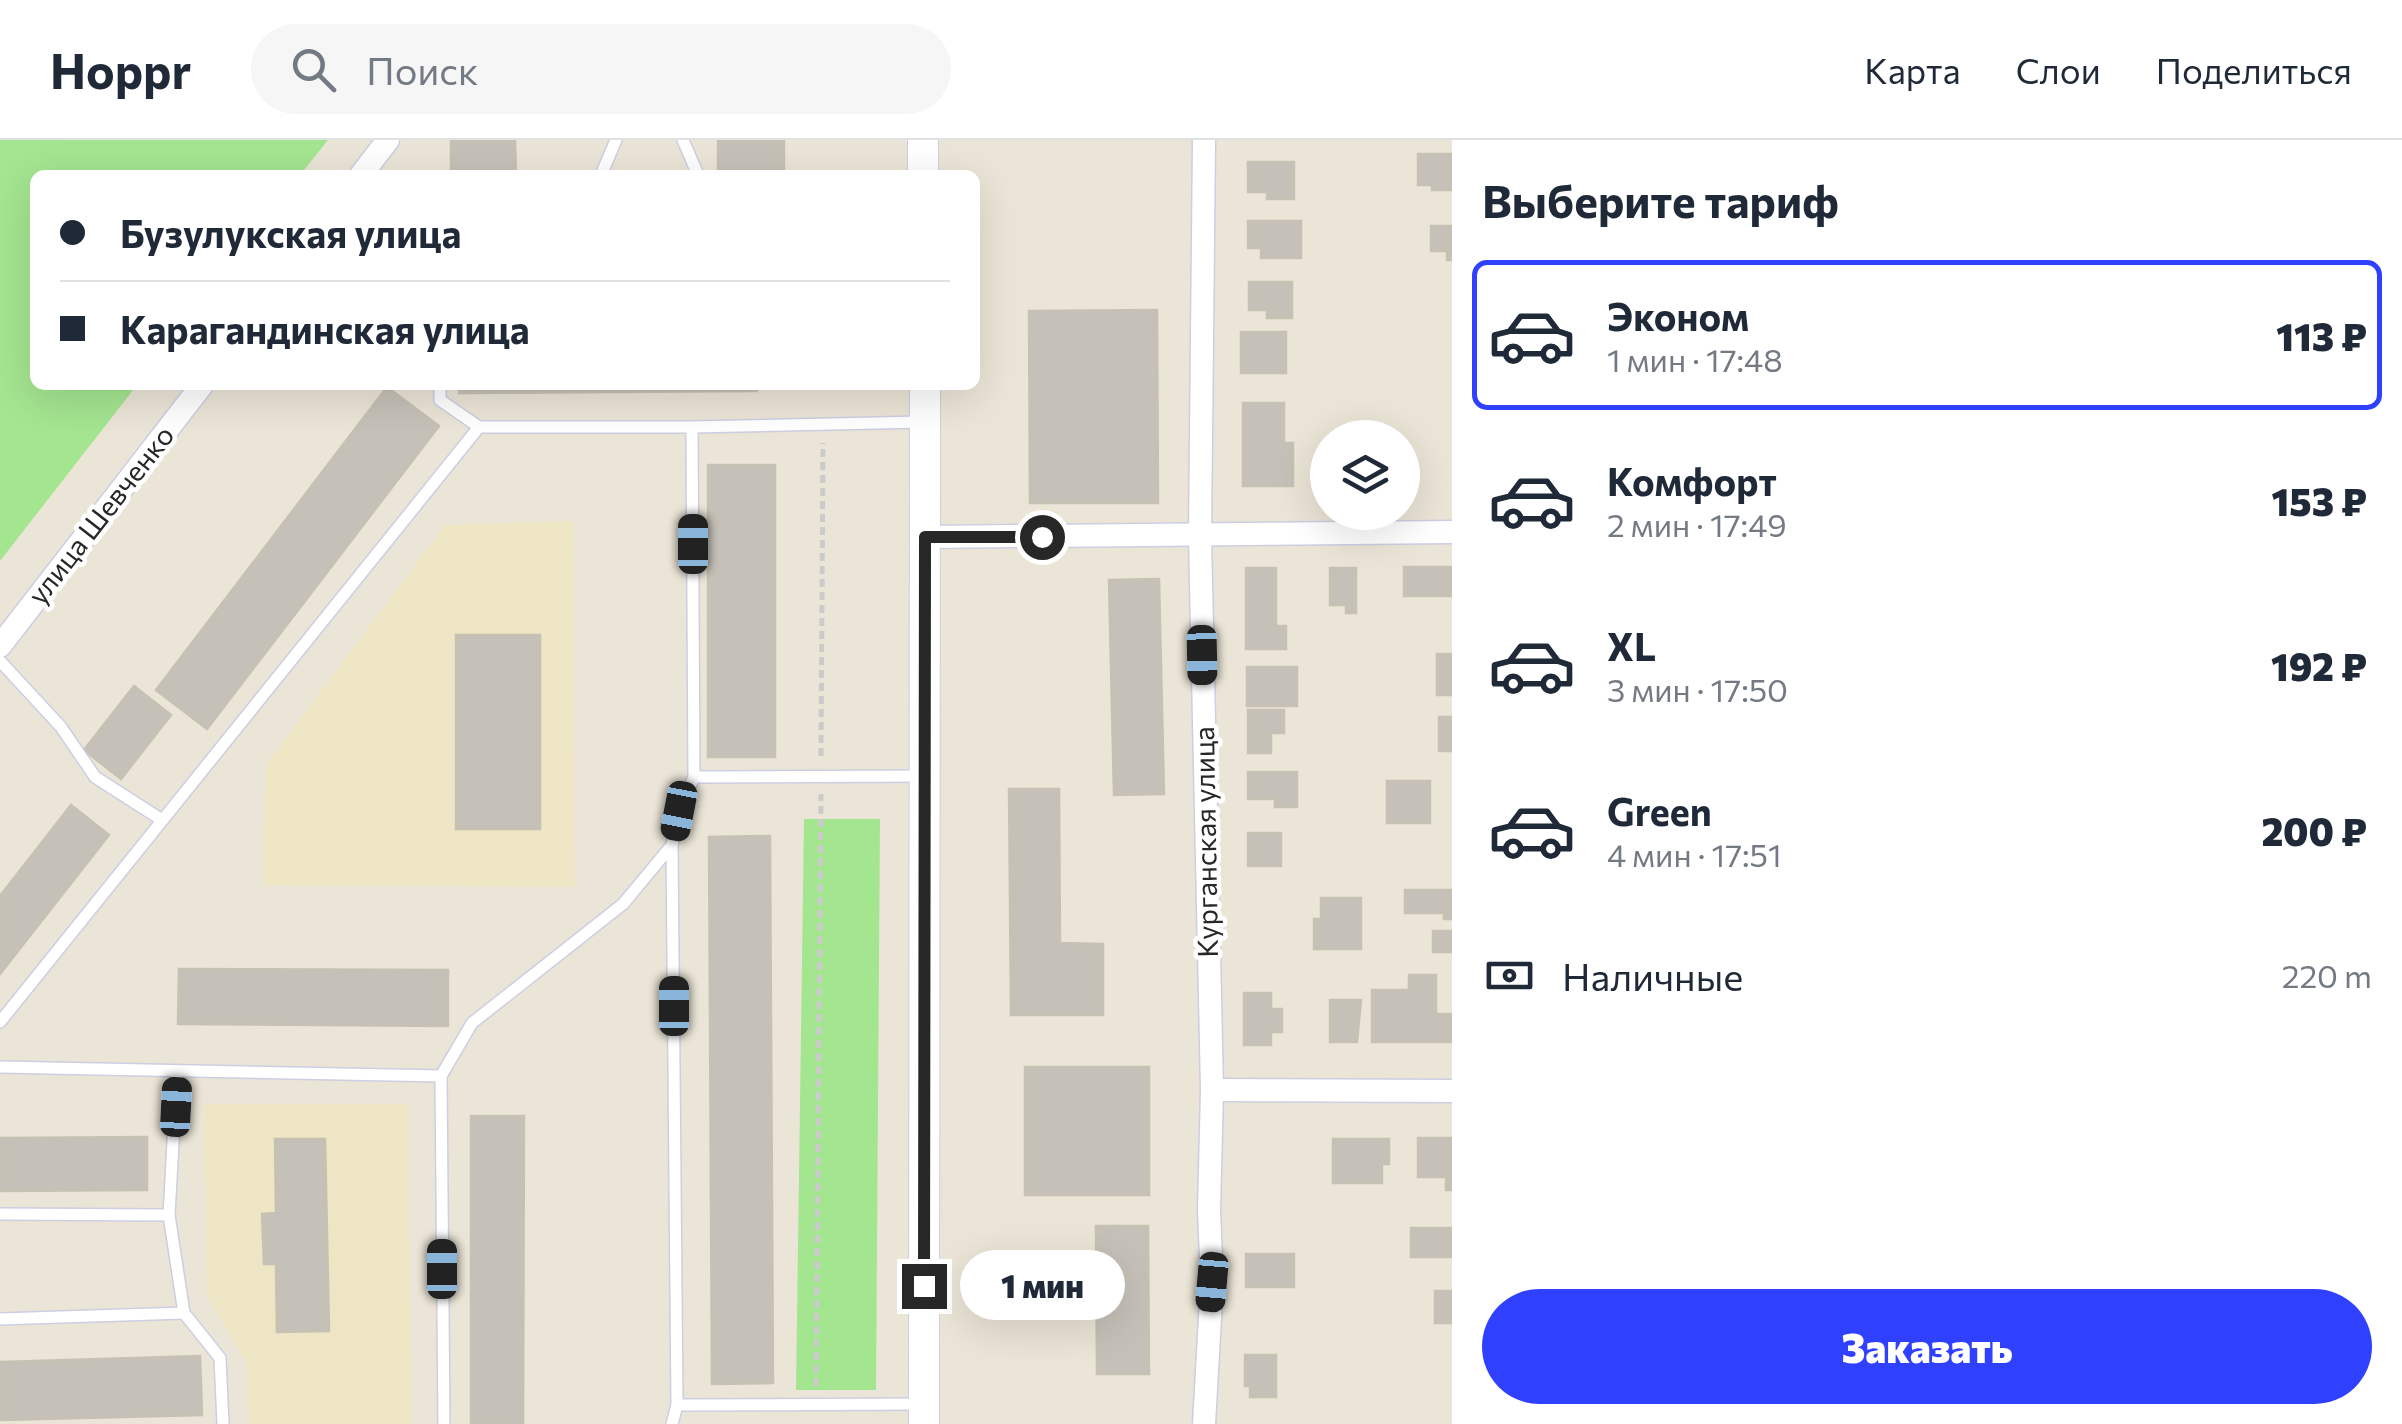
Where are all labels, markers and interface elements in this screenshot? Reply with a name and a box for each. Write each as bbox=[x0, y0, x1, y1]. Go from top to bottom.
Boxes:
search box bbox=[251, 24, 951, 114]
text: Hoppr bbox=[50, 40, 191, 99]
icon: search bbox=[286, 42, 341, 97]
text: Поиск bbox=[366, 46, 478, 93]
text: Карта bbox=[1864, 48, 1961, 91]
text: Слои bbox=[2016, 48, 2101, 91]
text: Поделиться bbox=[2156, 48, 2352, 91]
text: Выберите тариф bbox=[1482, 172, 1839, 227]
text: Бузулукская улица bbox=[120, 209, 461, 256]
icon: car bbox=[1487, 290, 1577, 380]
text: Эконом bbox=[1607, 292, 1749, 339]
text: Карагандинская улица bbox=[120, 305, 530, 352]
text: 113 ₽ bbox=[2276, 312, 2367, 359]
text: 1 мин · 17:48 bbox=[1607, 339, 1783, 379]
street label: улица Шевченко bbox=[20, 418, 181, 611]
map controls bbox=[1310, 420, 1420, 530]
button: layers bbox=[1310, 420, 1420, 530]
icon: car bbox=[1487, 455, 1577, 545]
text: Комфорт bbox=[1607, 457, 1777, 504]
text: 153 ₽ bbox=[2272, 477, 2367, 524]
text: 2 мин · 17:49 bbox=[1607, 504, 1787, 544]
car bbox=[678, 514, 708, 574]
route start bbox=[1020, 515, 1065, 560]
icon: car bbox=[1487, 620, 1577, 710]
text: XL bbox=[1607, 622, 1656, 669]
car bbox=[1186, 625, 1218, 685]
text: 192 ₽ bbox=[2271, 642, 2367, 689]
text: 3 мин · 17:50 bbox=[1607, 669, 1788, 709]
street label: Курганская улица bbox=[1186, 726, 1224, 958]
car bbox=[659, 779, 699, 843]
icon: car bbox=[1487, 785, 1577, 875]
text: Green bbox=[1607, 787, 1712, 834]
text: 200 ₽ bbox=[2261, 807, 2367, 854]
text: 4 мин · 17:51 bbox=[1607, 834, 1782, 874]
icon: cash bbox=[1482, 948, 1537, 1003]
text: Наличные bbox=[1562, 952, 1743, 999]
text: 220 m bbox=[2282, 955, 2372, 995]
car bbox=[659, 976, 689, 1036]
car bbox=[159, 1076, 193, 1138]
car bbox=[427, 1239, 457, 1299]
callout: 1 мин bbox=[959, 1251, 1124, 1321]
car bbox=[1194, 1251, 1230, 1313]
route end bbox=[902, 1264, 947, 1309]
text: 1 мин bbox=[1001, 1265, 1084, 1305]
button: Заказать bbox=[1482, 1289, 2372, 1404]

